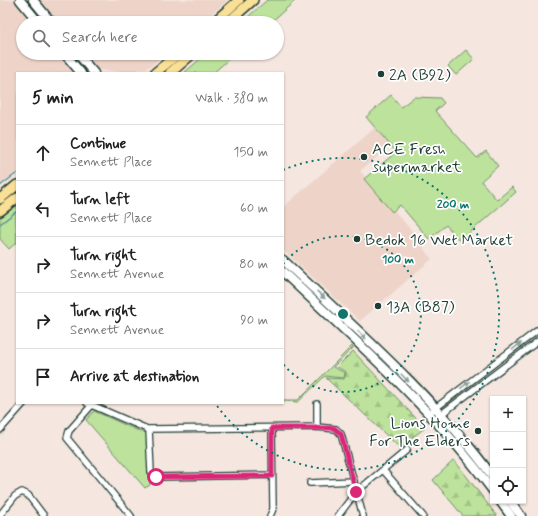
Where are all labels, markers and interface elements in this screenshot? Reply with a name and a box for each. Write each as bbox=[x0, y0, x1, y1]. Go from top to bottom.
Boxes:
search box bbox=[16, 16, 284, 60]
icon: search bbox=[30, 27, 52, 49]
text: Search here bbox=[62, 28, 138, 48]
place label: 2A (B92) bbox=[389, 65, 451, 86]
marker: 2A (B92) bbox=[376, 69, 386, 79]
text: 5 min bbox=[32, 87, 74, 109]
text: Walk · 380 m bbox=[195, 90, 268, 107]
text: Continue bbox=[70, 134, 126, 154]
place label: ACE Fresh supermarket bbox=[372, 139, 462, 178]
icon: ahead bbox=[32, 142, 54, 164]
text: 150 m bbox=[234, 144, 268, 161]
marker: ACE Fresh supermarket bbox=[359, 152, 369, 162]
text: Sennett Place bbox=[70, 154, 152, 171]
text: Turn left bbox=[70, 190, 130, 210]
text: 200 m bbox=[437, 197, 470, 213]
icon: left bbox=[32, 198, 54, 220]
text: 60 m bbox=[240, 200, 268, 217]
text: Sennett Place bbox=[70, 210, 152, 227]
place label: Bedok 16 Wet Market bbox=[365, 230, 513, 251]
marker: Bedok 16 Wet Market bbox=[352, 234, 362, 244]
text: Turn right bbox=[70, 246, 137, 266]
text: 100 m bbox=[382, 252, 415, 268]
icon: right bbox=[32, 254, 54, 276]
text: 80 m bbox=[239, 256, 268, 273]
text: Sennett Avenue bbox=[70, 266, 164, 283]
one-way arrow bbox=[316, 291, 326, 300]
place label: 13A (B87) bbox=[386, 297, 455, 318]
marker: 13A (B87) bbox=[373, 301, 383, 311]
text: Turn right bbox=[70, 302, 137, 322]
centre of rings bbox=[336, 307, 350, 321]
icon: right bbox=[32, 310, 54, 332]
text: 90 m bbox=[240, 312, 268, 329]
text: Sennett Avenue bbox=[70, 322, 164, 339]
one-way arrow bbox=[357, 330, 366, 339]
one-way arrow bbox=[511, 342, 522, 350]
icon: arrive bbox=[32, 366, 54, 388]
text: Arrive at destination bbox=[70, 367, 199, 387]
one-way arrow bbox=[400, 373, 410, 383]
one-way arrow bbox=[460, 381, 471, 390]
map controls bbox=[490, 396, 526, 504]
button: + bbox=[490, 396, 526, 432]
place label: Lions Home For The Elders bbox=[369, 413, 470, 452]
marker: Lions Home For The Elders bbox=[473, 426, 483, 436]
button: − bbox=[490, 432, 526, 468]
route start bbox=[147, 468, 165, 486]
button: locate bbox=[490, 468, 526, 504]
route end bbox=[347, 483, 365, 501]

